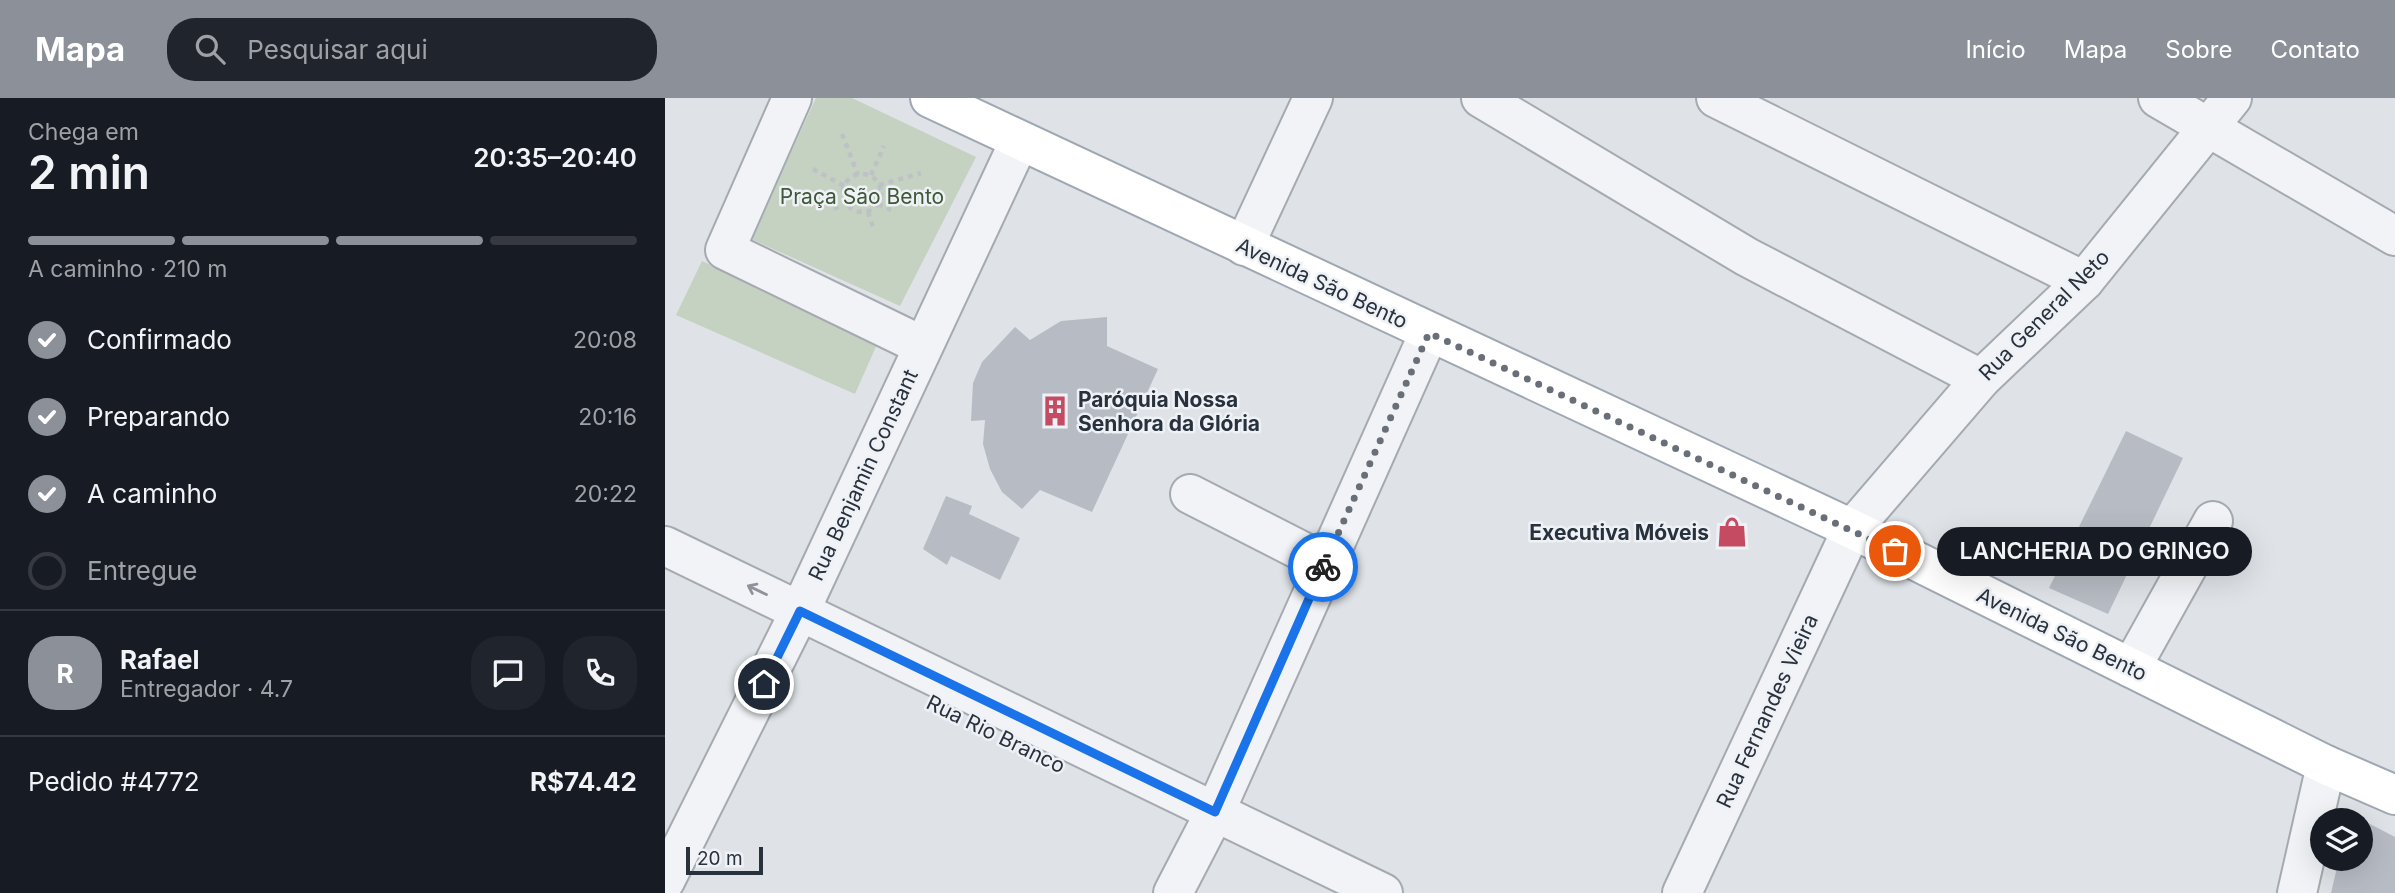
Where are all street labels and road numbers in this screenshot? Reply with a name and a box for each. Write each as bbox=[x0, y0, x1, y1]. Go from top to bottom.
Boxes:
street label: Avenida São Bento bbox=[1232, 232, 1412, 334]
street label: Rua General Neto bbox=[1974, 245, 2114, 385]
street label: Rua Benjamin Constant bbox=[803, 365, 923, 585]
street label: Avenida São Bento bbox=[1973, 582, 2151, 686]
street label: Rua Fernandes Vieira bbox=[1711, 610, 1823, 812]
street label: Rua Rio Branco bbox=[923, 690, 1069, 778]

